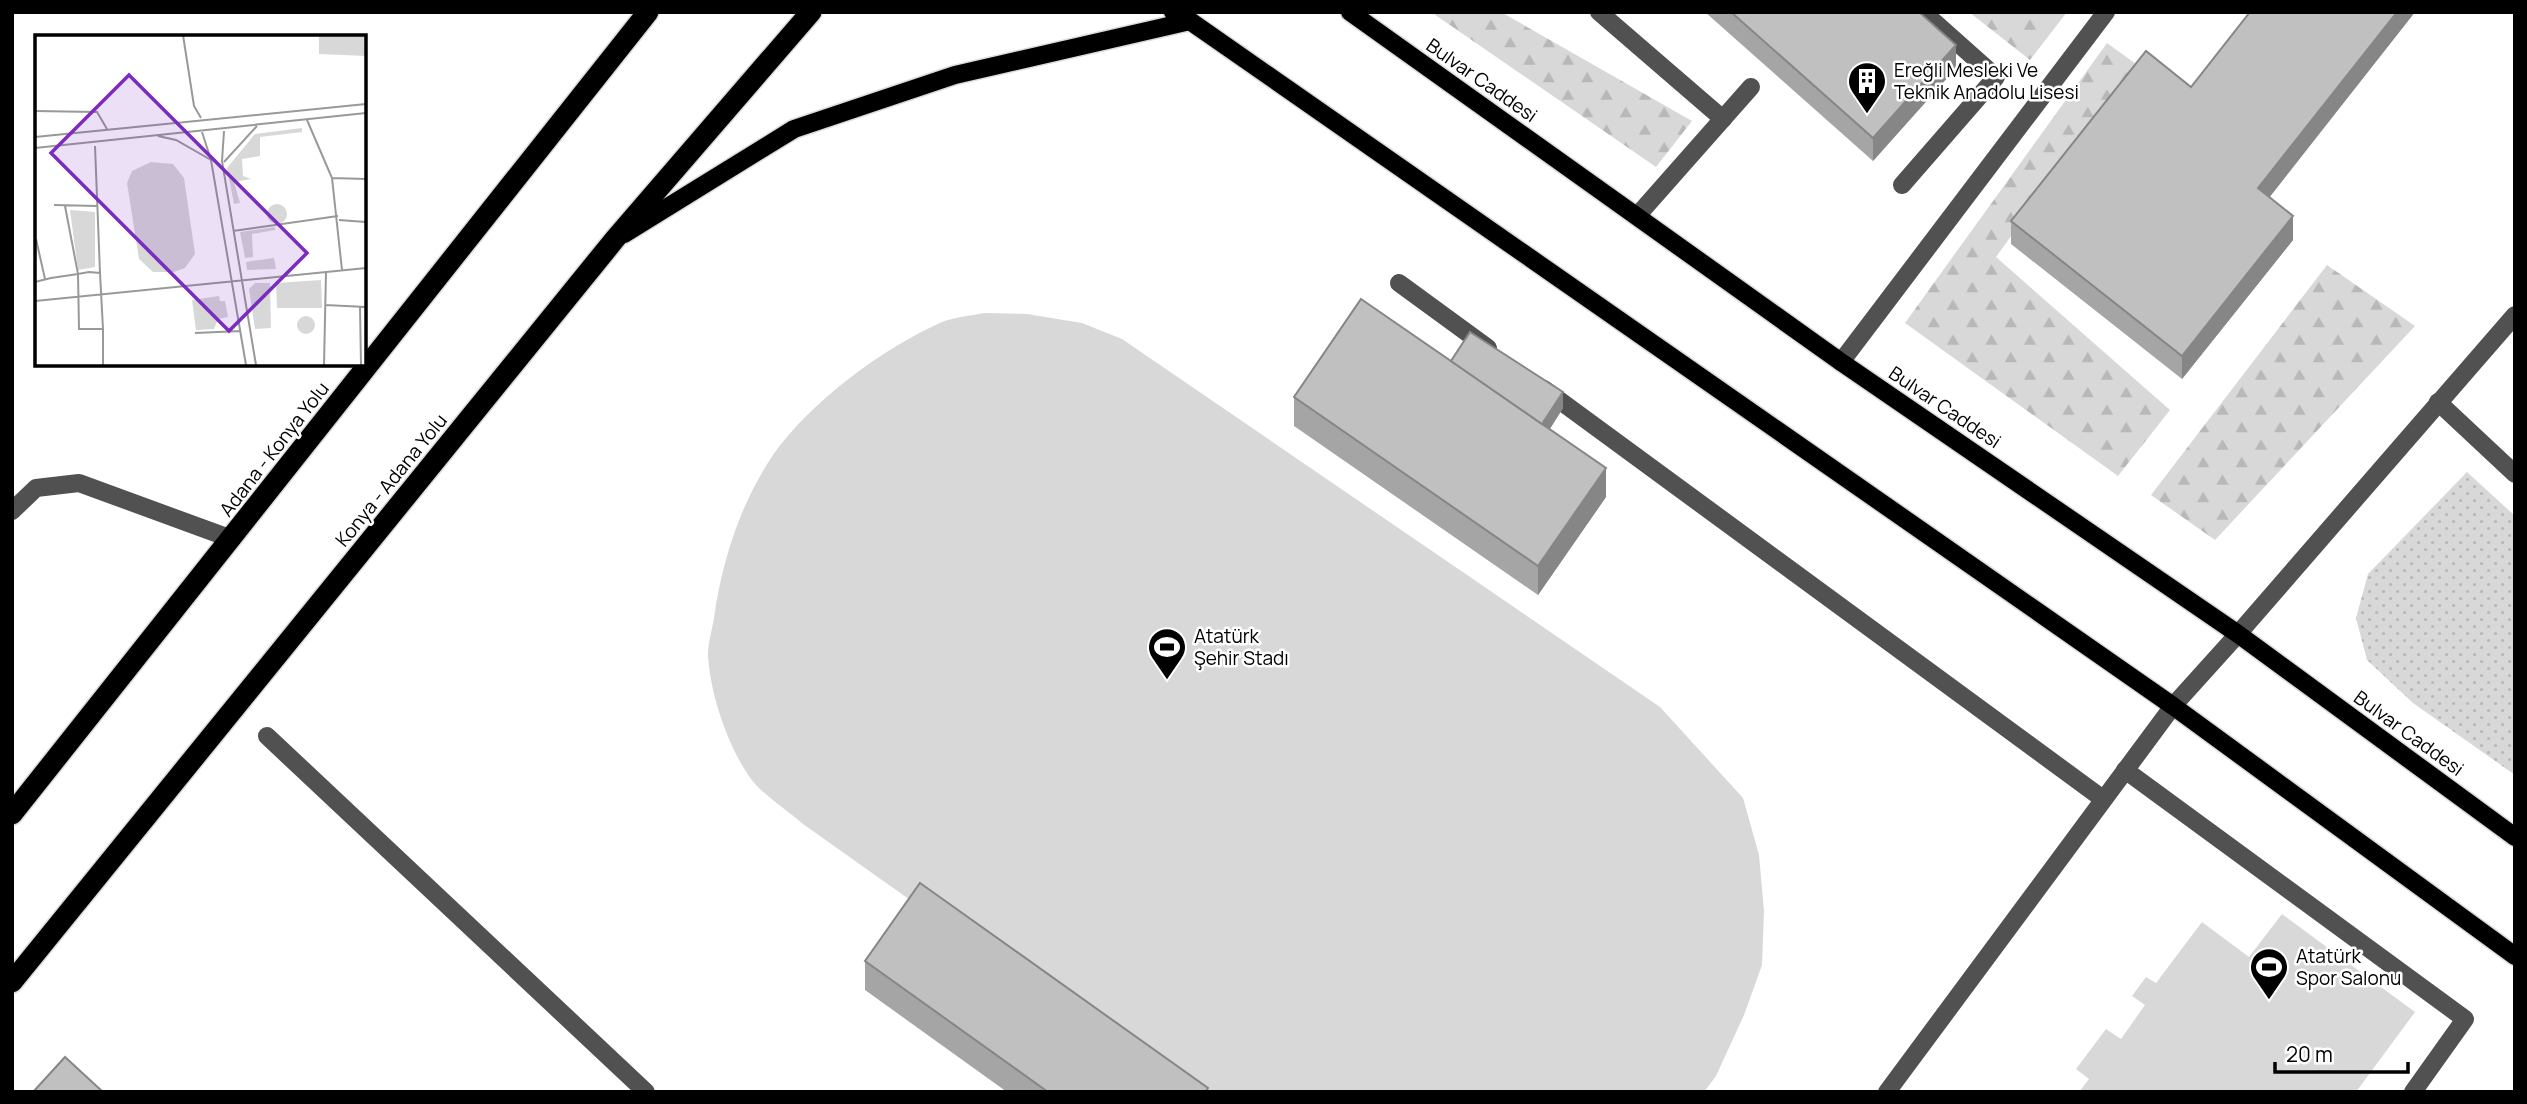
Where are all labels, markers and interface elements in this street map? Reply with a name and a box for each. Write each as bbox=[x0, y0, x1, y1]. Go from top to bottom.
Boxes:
street label: Bulvar Caddesi bbox=[1421, 32, 1543, 128]
inset map bbox=[35, 35, 366, 366]
place label: Ereğli Mesleki Ve Teknik Anadolu Lisesi bbox=[1894, 57, 2079, 105]
building icon: Ereğli Mesleki Ve Teknik Anadolu Lisesi bbox=[1846, 60, 1888, 115]
street label: Bulvar Caddesi bbox=[1884, 360, 2006, 454]
street label: Adana - Konya Yolu bbox=[213, 376, 335, 522]
street label: Konya - Adana Yolu bbox=[329, 408, 453, 552]
place label: Atatürk Şehir Stadı bbox=[1194, 623, 1289, 671]
sports icon: Atatürk Şehir Stadı bbox=[1146, 626, 1188, 681]
street label: Bulvar Caddesi bbox=[2349, 684, 2469, 782]
place label: Atatürk Spor Salonu bbox=[2296, 943, 2401, 991]
sports icon: Atatürk Spor Salonu bbox=[2248, 946, 2290, 1001]
scale bar bbox=[2275, 1030, 2408, 1074]
text: 20 m bbox=[2286, 1040, 2333, 1068]

